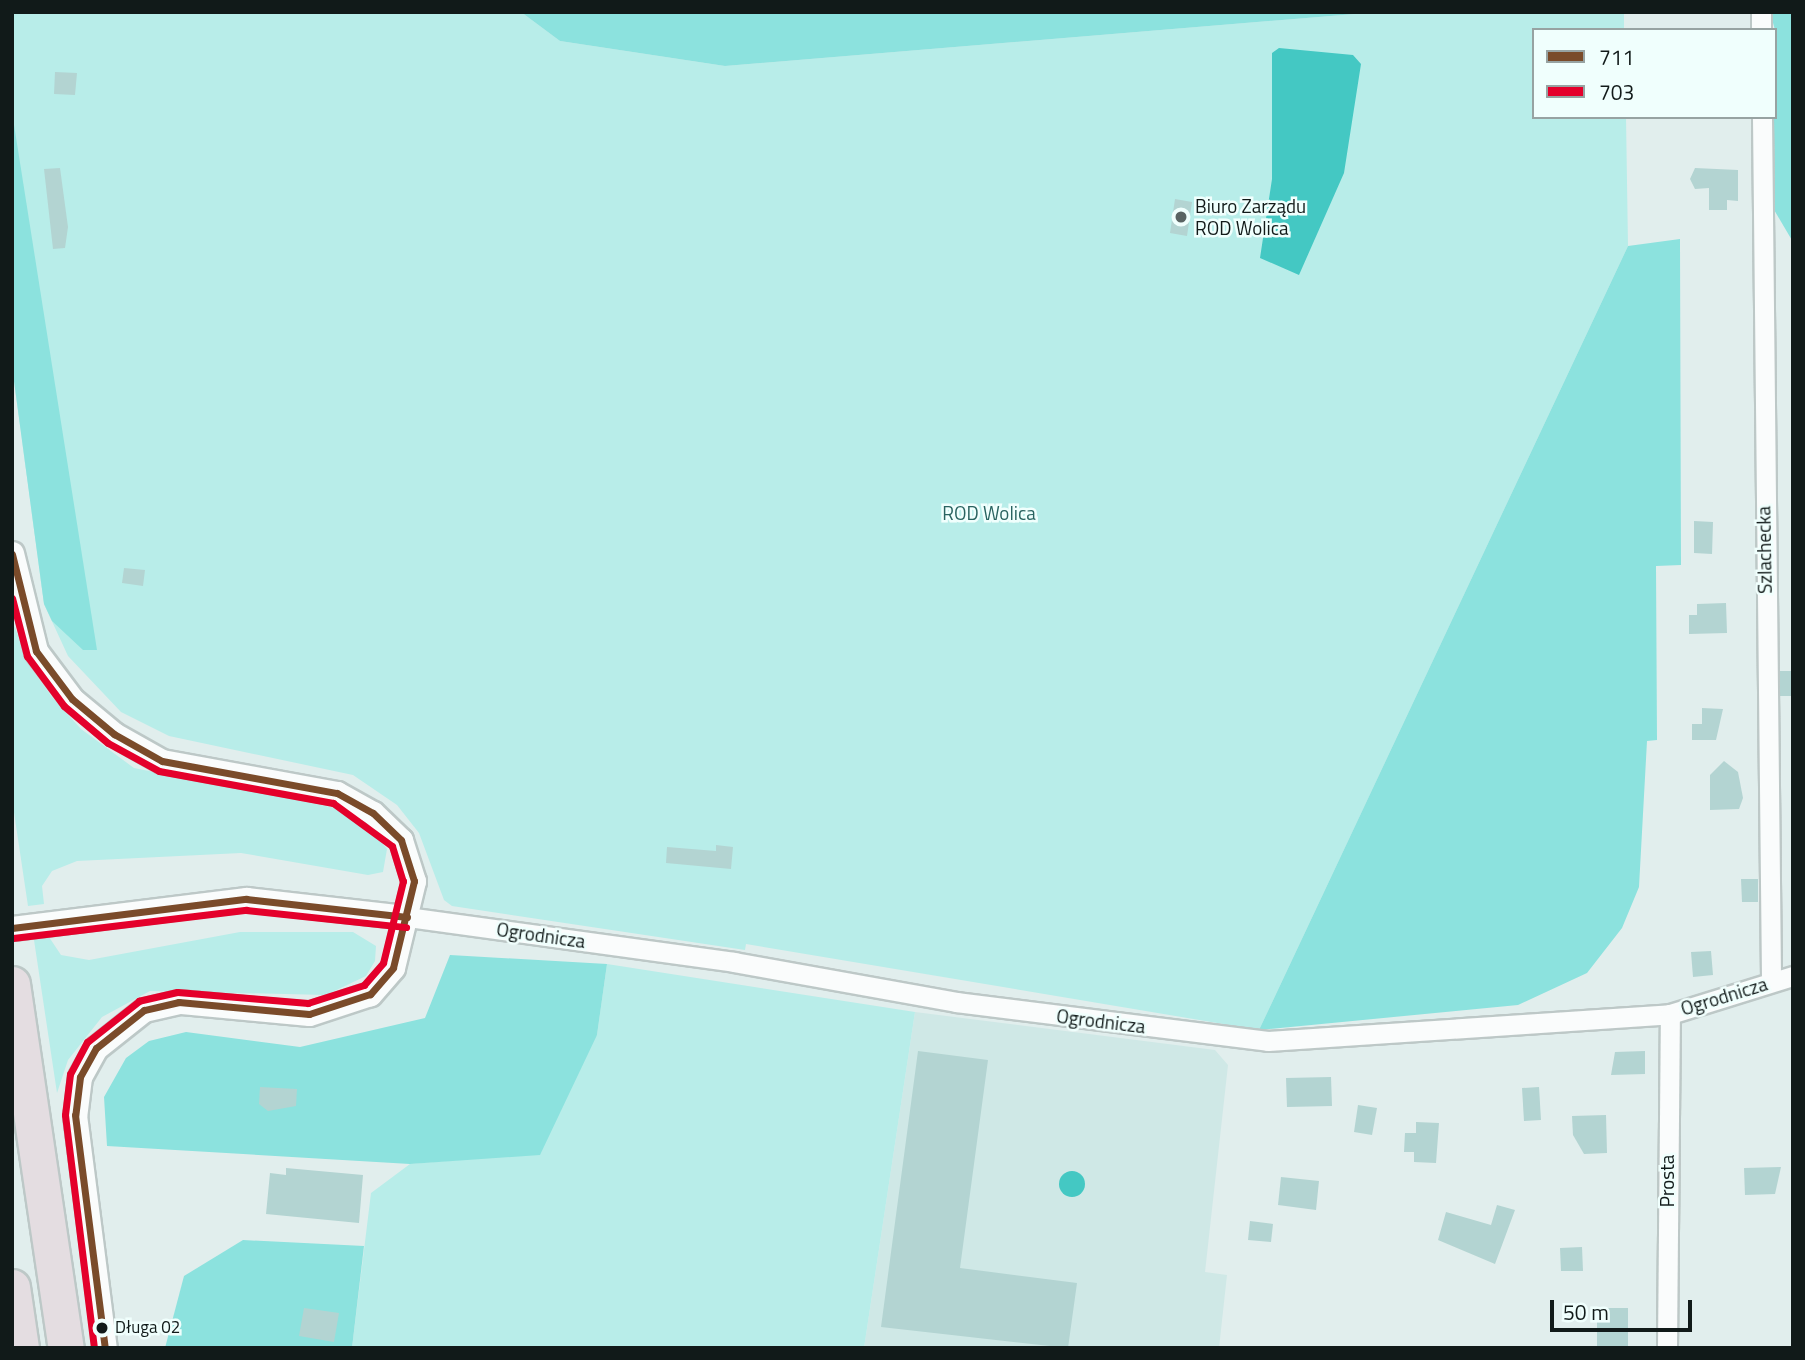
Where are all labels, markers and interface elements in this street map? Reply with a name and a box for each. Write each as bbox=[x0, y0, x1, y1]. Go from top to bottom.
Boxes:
legend bbox=[1532, 28, 1777, 119]
text: 711 bbox=[1599, 41, 1634, 73]
text: 703 bbox=[1599, 76, 1634, 108]
place label: Biuro Zarządu ROD Wolica bbox=[1195, 195, 1306, 239]
marker: Biuro Zarządu ROD Wolica bbox=[1173, 209, 1189, 225]
park label: ROD Wolica bbox=[942, 502, 1036, 524]
street label: Szlachecka bbox=[1752, 506, 1776, 594]
street label: Ogrodnicza bbox=[495, 917, 587, 953]
street label: Ogrodnicza bbox=[1678, 972, 1770, 1020]
street label: Ogrodnicza bbox=[1055, 1004, 1147, 1038]
street label: Prosta bbox=[1656, 1155, 1678, 1207]
scale bar bbox=[1553, 1286, 1695, 1330]
text: 50 m bbox=[1563, 1296, 1609, 1328]
place label: Długa 02 bbox=[115, 1318, 180, 1338]
marker: Długa 02 bbox=[95, 1321, 109, 1335]

